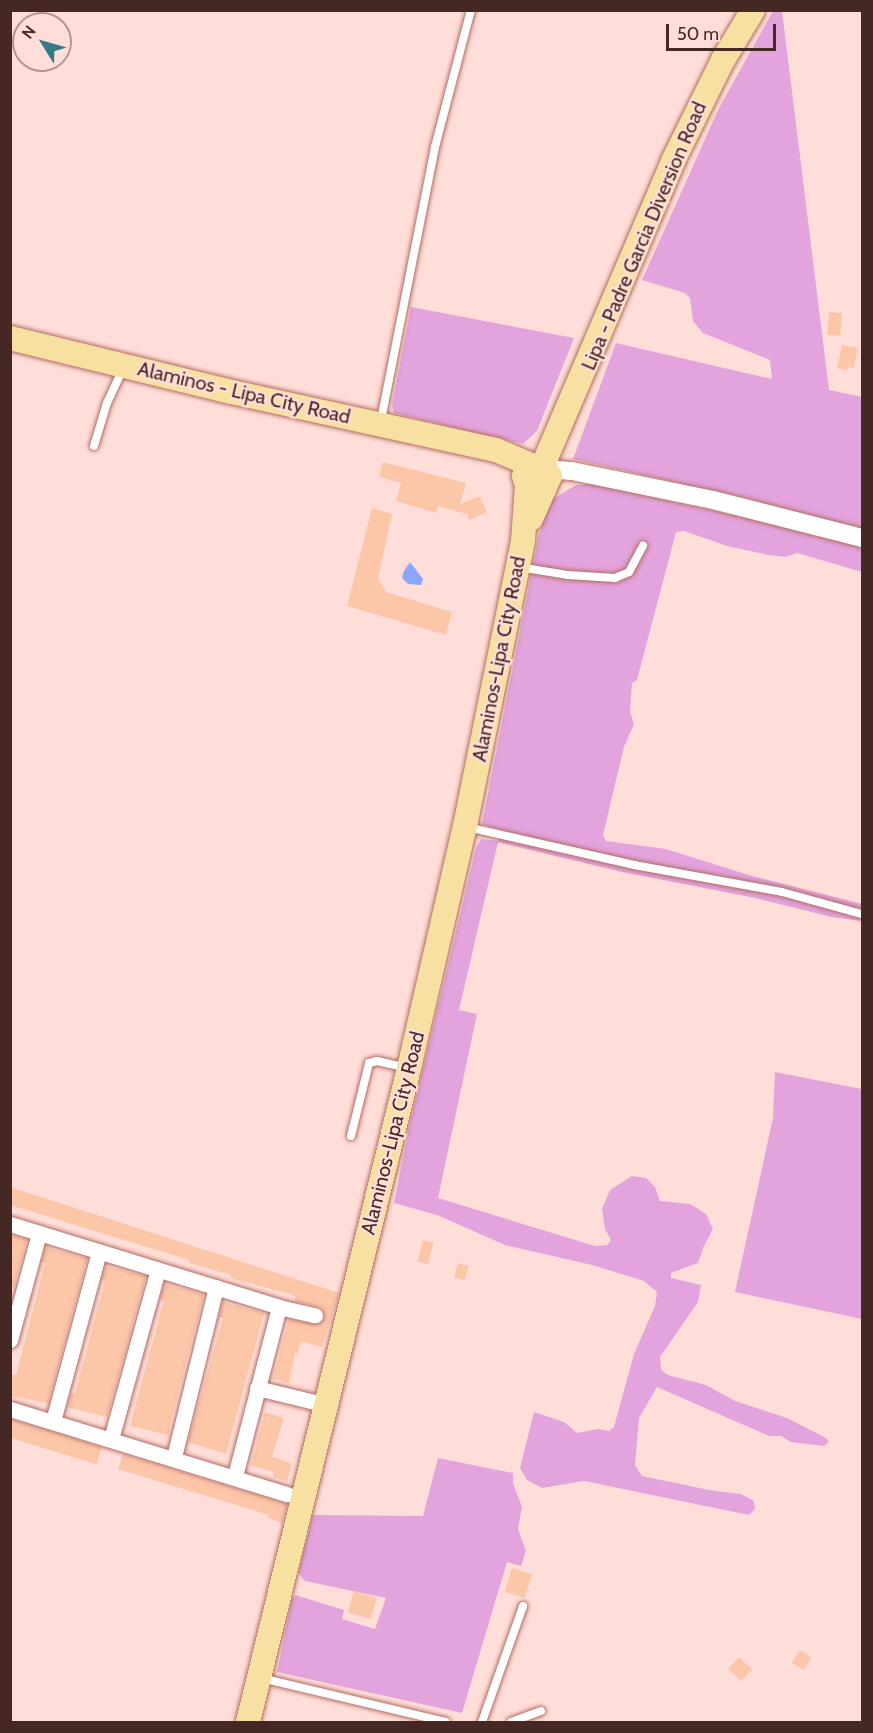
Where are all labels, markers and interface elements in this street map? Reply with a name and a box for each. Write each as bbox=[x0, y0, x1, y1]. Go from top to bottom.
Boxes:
north arrow bbox=[12, 12, 72, 72]
scale bar bbox=[669, 12, 778, 50]
text: N bbox=[18, 22, 40, 42]
text: 50 m bbox=[677, 23, 719, 45]
street label: Lipa - Padre Garcia Diversion Road bbox=[576, 98, 712, 374]
street label: Alaminos - Lipa City Road bbox=[135, 357, 353, 429]
street label: Alaminos-Lipa City Road bbox=[467, 554, 531, 764]
street label: Alaminos-Lipa City Road bbox=[356, 1029, 430, 1237]

